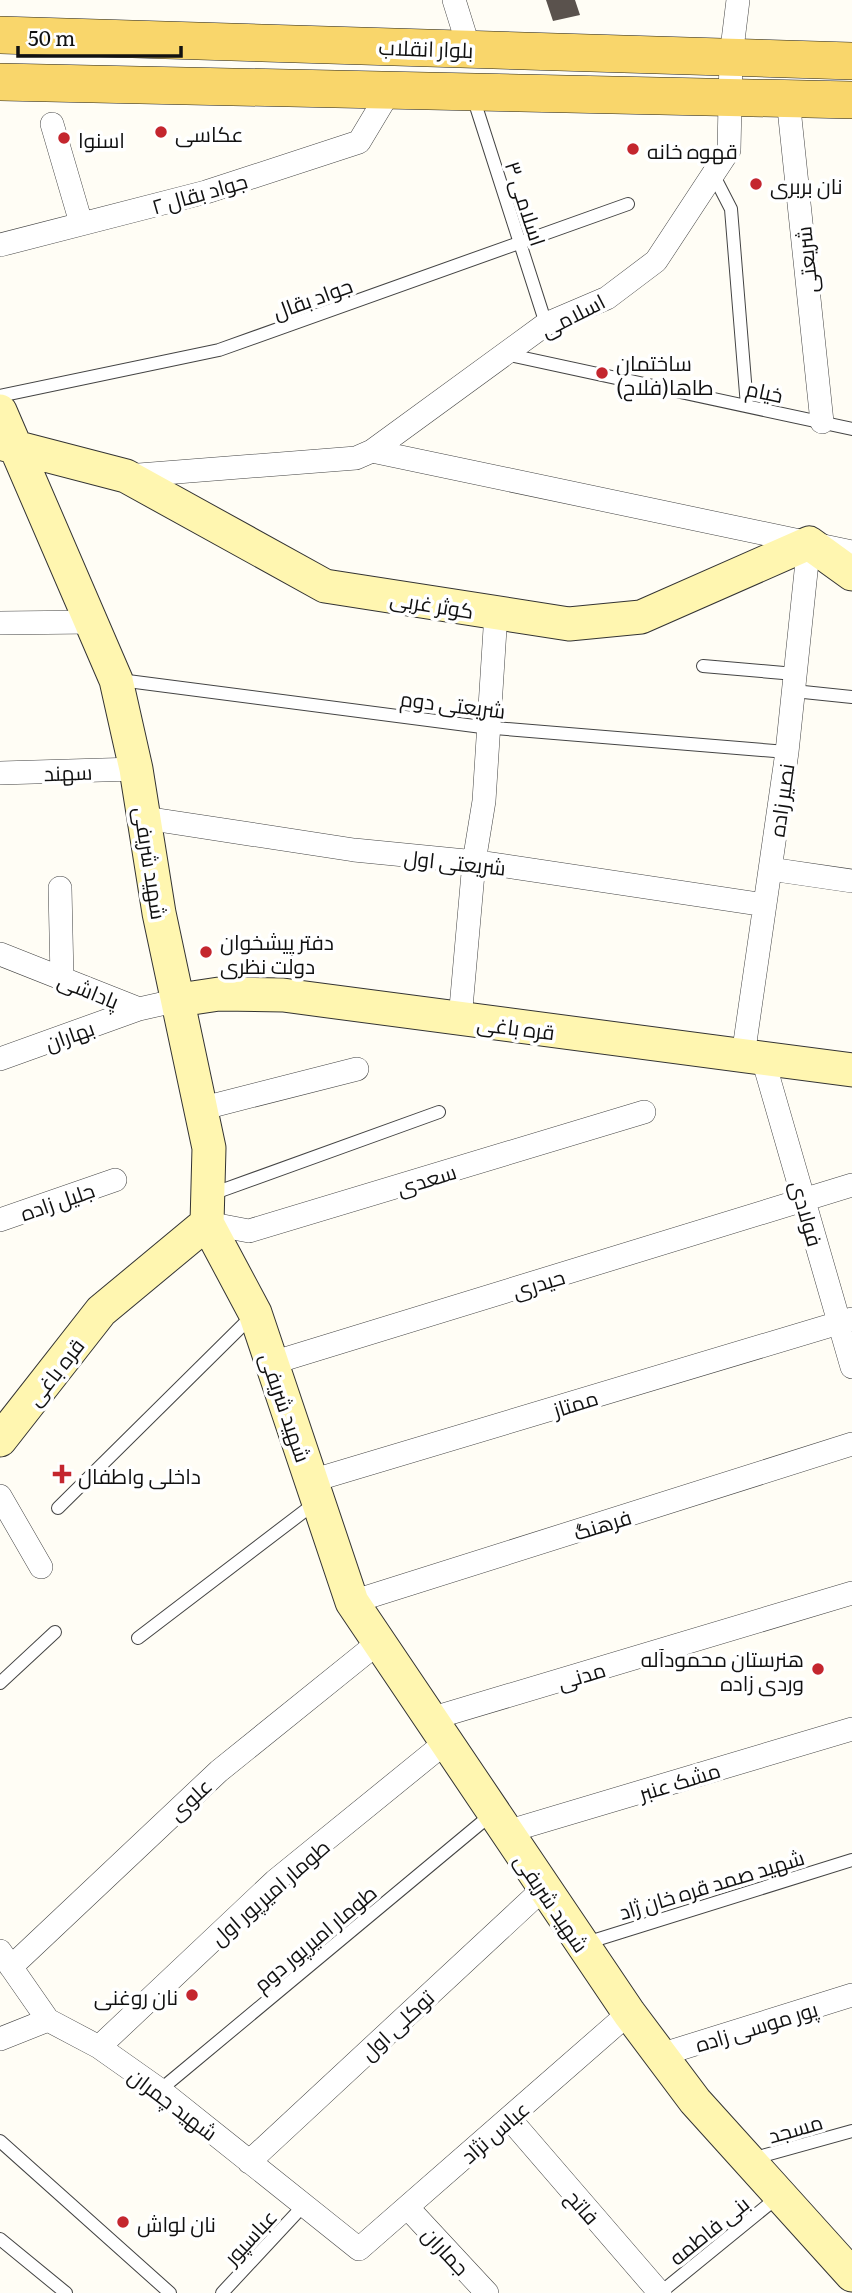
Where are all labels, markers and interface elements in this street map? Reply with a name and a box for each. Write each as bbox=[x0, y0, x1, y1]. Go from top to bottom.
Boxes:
scale bar bbox=[18, 14, 180, 58]
text: 50 m bbox=[28, 21, 75, 52]
street label: بلوار انقلاب bbox=[378, 30, 474, 64]
place label: عکاسی bbox=[175, 117, 243, 148]
place label: اسنوا bbox=[78, 123, 125, 154]
marker: عکاسی bbox=[153, 124, 169, 140]
marker: اسنوا bbox=[56, 130, 72, 146]
place label: قهوه خانه bbox=[647, 134, 738, 165]
marker: قهوه خانه bbox=[625, 141, 641, 157]
street label: اسلامی ۳ bbox=[499, 157, 555, 249]
street label: جواد بقال ۲ bbox=[147, 164, 251, 220]
place label: نان بربری bbox=[770, 169, 843, 200]
marker: نان بربری bbox=[748, 176, 764, 192]
street label: شریعتی bbox=[786, 225, 824, 295]
street label: جواد بقال bbox=[268, 268, 356, 326]
street label: اسلامی bbox=[534, 284, 610, 344]
place label: ساختمان طاها(فلاح) bbox=[616, 346, 714, 402]
marker: ساختمان طاها(فلاح) bbox=[594, 365, 610, 381]
street label: خیام bbox=[743, 371, 786, 410]
street label: کوثر غربی bbox=[388, 581, 476, 625]
street label: شریعتی دوم bbox=[398, 681, 507, 726]
street label: سهند bbox=[43, 755, 93, 787]
street label: نصیر زاده bbox=[760, 761, 800, 839]
street label: شهید شریفى bbox=[128, 804, 176, 922]
street label: شریعتی اول bbox=[403, 840, 507, 882]
place label: دفتر پیشخوان دولت نظری bbox=[220, 925, 334, 980]
marker: دفتر پیشخوان دولت نظری bbox=[198, 944, 214, 960]
street label: پاداشی bbox=[53, 963, 125, 1016]
street label: قره باغی bbox=[475, 1006, 557, 1046]
street label: بهاران bbox=[40, 1011, 98, 1057]
street label: سعدی bbox=[392, 1154, 460, 1202]
street label: جلیل زاده bbox=[16, 1173, 98, 1227]
street label: فولادی bbox=[784, 1176, 832, 1250]
street label: حیدری bbox=[508, 1259, 568, 1305]
street label: قره باغی bbox=[18, 1331, 90, 1411]
street label: شهید شریفى bbox=[254, 1348, 320, 1466]
street label: ممتاز bbox=[548, 1381, 601, 1424]
place label: داخلی واطفال bbox=[78, 1459, 201, 1490]
marker: داخلی واطفال bbox=[52, 1464, 72, 1484]
street label: فرهنگ bbox=[569, 1500, 635, 1546]
place label: هنرستان محمودآله وردی زاده bbox=[641, 1642, 804, 1697]
street label: مدنی bbox=[553, 1652, 609, 1696]
marker: هنرستان محمودآله وردی زاده bbox=[810, 1661, 826, 1677]
street label: مشک عنبر bbox=[633, 1753, 724, 1807]
street label: علوی bbox=[160, 1770, 218, 1826]
street label: طومار امیرپور اول bbox=[203, 1830, 336, 1952]
street label: شهید صمد قره خان ژاد bbox=[614, 1840, 808, 1926]
street label: شهید شریفى bbox=[508, 1846, 598, 1958]
street label: طومار امیرپور دوم bbox=[246, 1876, 383, 1999]
place label: نان روغنی bbox=[94, 1980, 178, 2011]
street label: توکلی اول bbox=[352, 1981, 440, 2066]
marker: نان روغنی bbox=[184, 1987, 200, 2003]
street label: پور موسی زاده bbox=[691, 1992, 822, 2059]
street label: شهید چمران bbox=[122, 2059, 225, 2148]
street label: عباس نژاد bbox=[453, 2092, 535, 2170]
street label: مسجد bbox=[764, 2104, 826, 2150]
street label: فاتح bbox=[559, 2182, 608, 2231]
street label: بنی فاطمه bbox=[661, 2187, 755, 2271]
street label: عباسپور bbox=[214, 2201, 283, 2271]
place label: نان لواش bbox=[137, 2207, 216, 2238]
marker: نان لواش bbox=[115, 2214, 131, 2230]
street label: جماران bbox=[416, 2219, 478, 2281]

